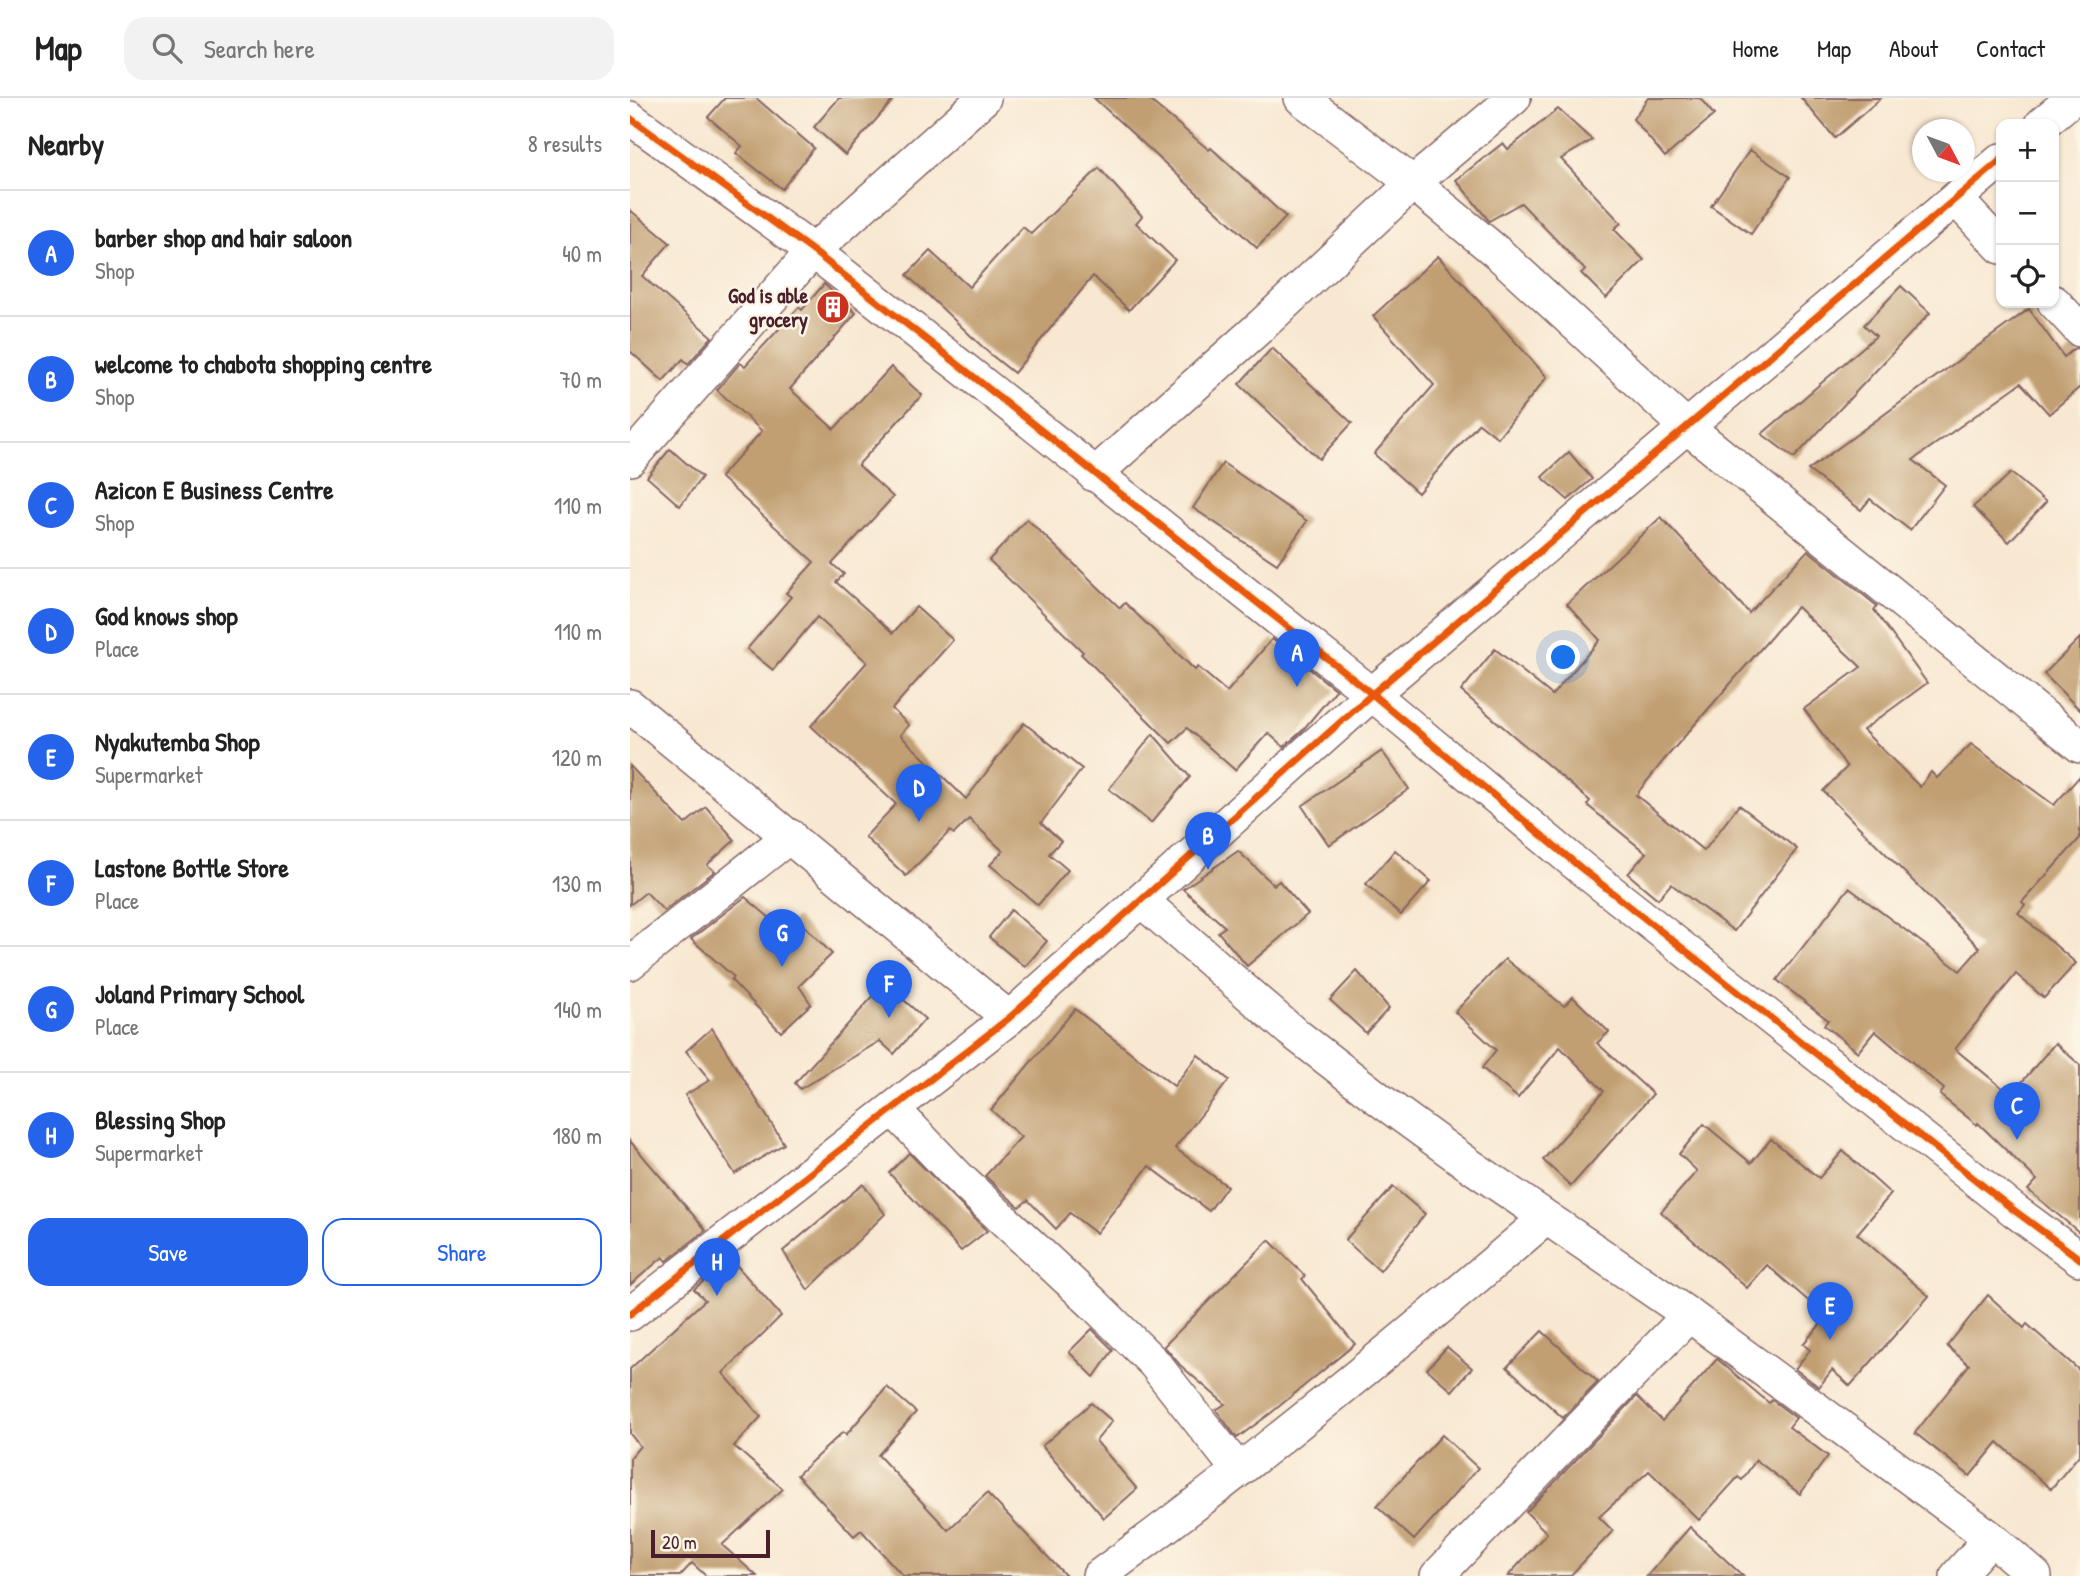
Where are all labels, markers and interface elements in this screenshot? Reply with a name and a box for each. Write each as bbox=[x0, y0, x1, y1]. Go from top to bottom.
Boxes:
search box bbox=[124, 17, 614, 80]
text: Map bbox=[35, 26, 82, 70]
icon: search bbox=[148, 29, 186, 67]
text: Search here bbox=[204, 31, 315, 66]
text: Home bbox=[1732, 32, 1779, 64]
text: Map bbox=[1817, 32, 1851, 64]
text: About bbox=[1889, 32, 1938, 64]
text: Contact bbox=[1976, 32, 2045, 64]
north arrow bbox=[1912, 119, 1975, 182]
map controls bbox=[1996, 119, 2059, 308]
button: + bbox=[1996, 119, 2059, 182]
text: Nearby bbox=[28, 124, 104, 164]
text: 8 results bbox=[528, 128, 602, 159]
button: − bbox=[1996, 182, 2059, 245]
text: barber shop and hair saloon bbox=[95, 220, 352, 255]
text: A bbox=[45, 238, 57, 269]
text: 40 m bbox=[562, 238, 602, 269]
button: locate bbox=[1996, 245, 2059, 308]
text: Shop bbox=[95, 255, 134, 286]
place label: God is able grocery bbox=[728, 281, 809, 335]
building icon: God is able grocery bbox=[814, 288, 852, 326]
text: welcome to chabota shopping centre bbox=[95, 346, 432, 381]
text: B bbox=[45, 364, 57, 395]
text: 70 m bbox=[559, 364, 602, 395]
text: Shop bbox=[95, 381, 134, 412]
text: Azicon E Business Centre bbox=[95, 472, 334, 507]
text: C bbox=[45, 490, 57, 521]
text: 110 m bbox=[554, 490, 602, 521]
text: Shop bbox=[95, 507, 134, 538]
text: God knows shop bbox=[95, 598, 238, 633]
text: D bbox=[46, 616, 56, 647]
text: 110 m bbox=[554, 616, 602, 647]
pin: A bbox=[1274, 629, 1320, 687]
text: Place bbox=[95, 633, 139, 664]
your location bbox=[1546, 640, 1580, 674]
text: Nyakutemba Shop bbox=[95, 724, 260, 759]
text: E bbox=[46, 742, 56, 773]
text: 120 m bbox=[552, 742, 602, 773]
text: Supermarket bbox=[95, 759, 203, 790]
pin: D bbox=[896, 764, 942, 822]
pin: B bbox=[1185, 812, 1231, 870]
text: Lastone Bottle Store bbox=[95, 850, 289, 885]
text: F bbox=[47, 868, 55, 899]
text: 130 m bbox=[552, 868, 602, 899]
text: Place bbox=[95, 885, 139, 916]
pin: G bbox=[759, 909, 805, 967]
pin: F bbox=[866, 960, 912, 1018]
text: Joland Primary School bbox=[95, 976, 304, 1011]
text: G bbox=[45, 994, 57, 1025]
text: 140 m bbox=[554, 994, 602, 1025]
text: Place bbox=[95, 1011, 139, 1042]
pin: C bbox=[1994, 1082, 2040, 1140]
text: Blessing Shop bbox=[95, 1102, 225, 1137]
text: H bbox=[46, 1120, 56, 1151]
text: 180 m bbox=[552, 1120, 602, 1151]
text: Supermarket bbox=[95, 1137, 203, 1168]
button: Save bbox=[28, 1218, 308, 1286]
button: Share bbox=[322, 1218, 602, 1286]
pin: H bbox=[694, 1238, 740, 1296]
pin: E bbox=[1807, 1282, 1853, 1340]
scale bar bbox=[651, 1527, 770, 1559]
text: 20 m bbox=[662, 1529, 697, 1555]

